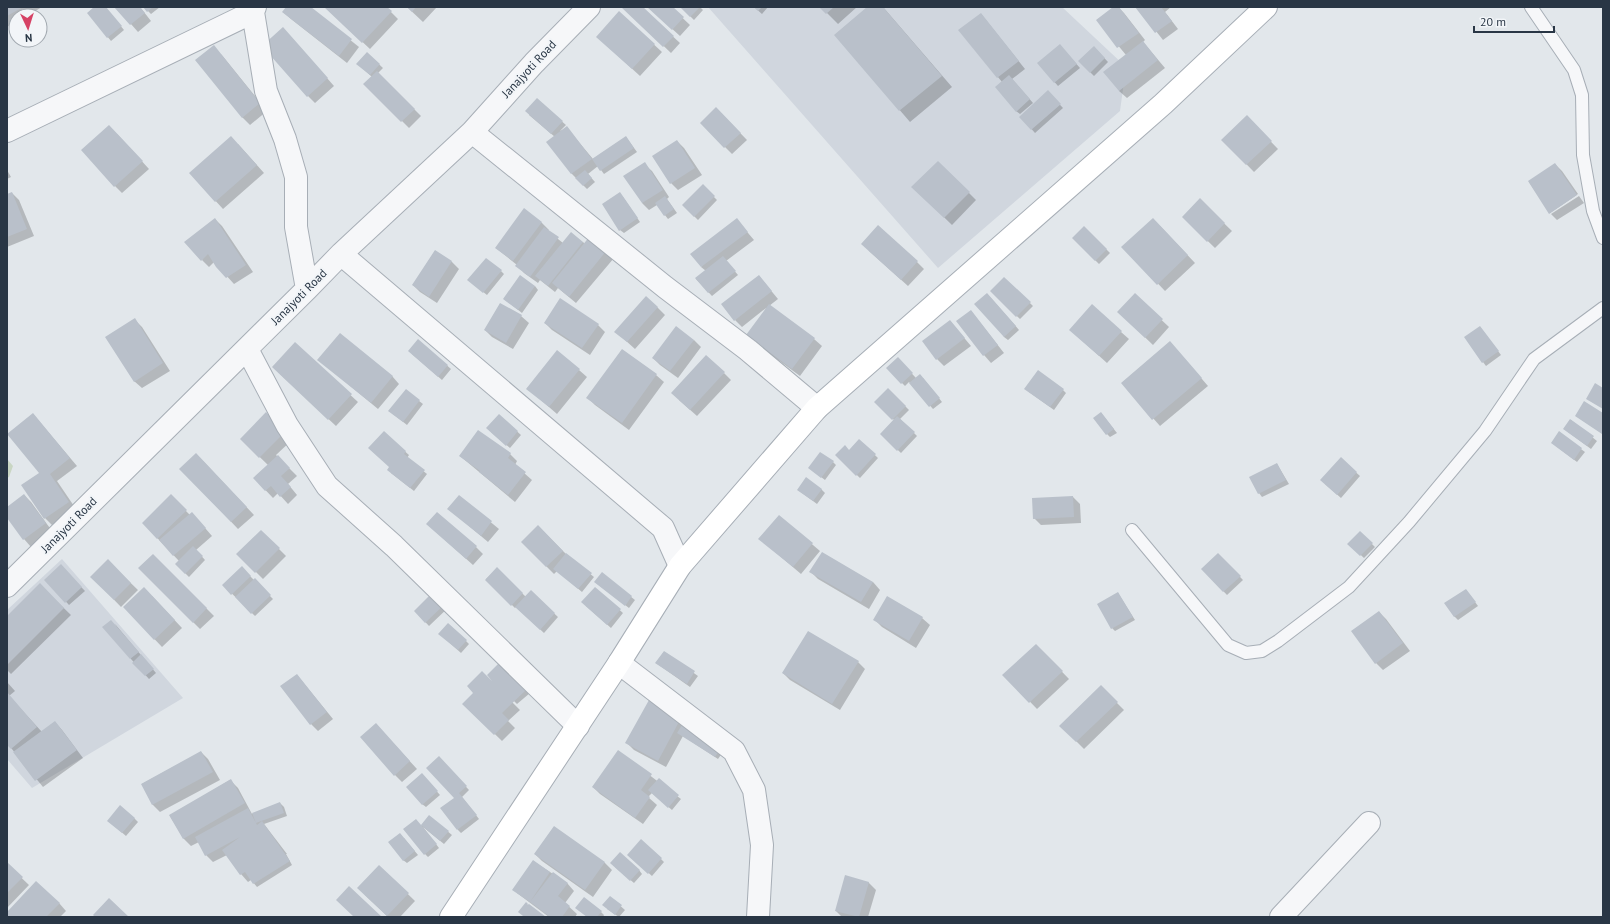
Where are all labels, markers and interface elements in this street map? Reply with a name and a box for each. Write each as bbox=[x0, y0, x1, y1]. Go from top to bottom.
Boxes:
north arrow bbox=[8, 8, 48, 48]
scale bar bbox=[1474, 8, 1554, 34]
text: 20 m bbox=[1480, 14, 1506, 29]
text: N bbox=[25, 31, 33, 45]
street label: Janajyoti Road bbox=[498, 37, 559, 101]
street label: Janajyoti Road bbox=[267, 266, 330, 328]
street label: Janajyoti Road bbox=[37, 494, 100, 556]

